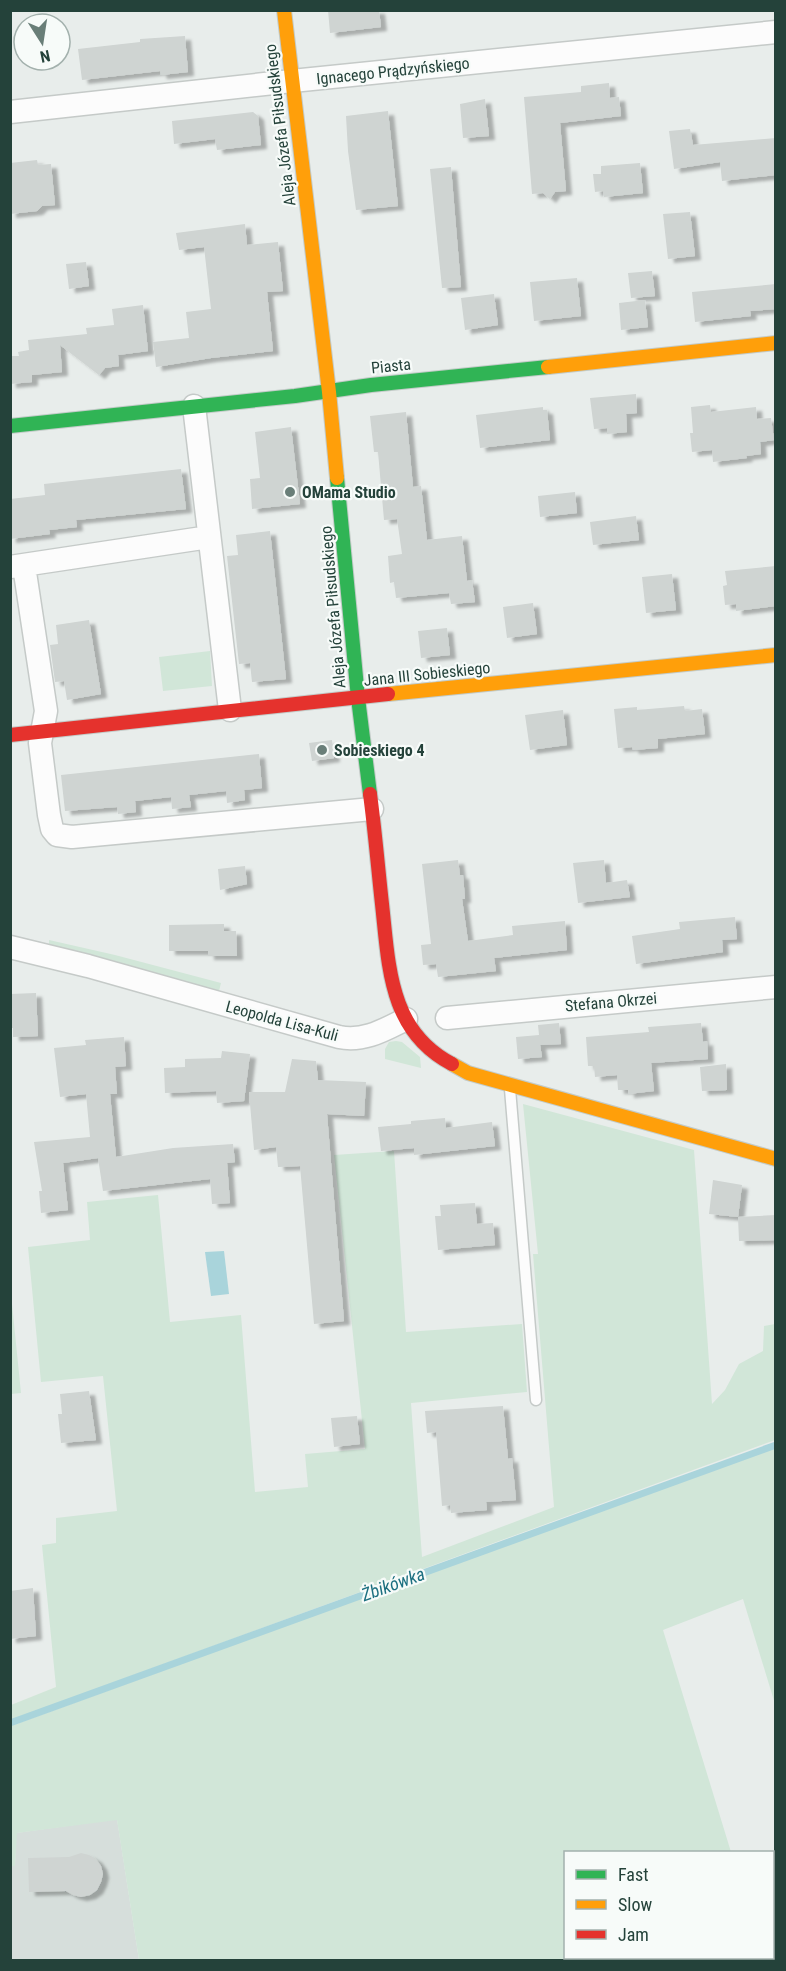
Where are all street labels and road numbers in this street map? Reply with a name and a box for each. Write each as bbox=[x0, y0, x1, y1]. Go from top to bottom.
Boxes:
street label: Aleja Józefa Piłsudskiego bbox=[261, 43, 299, 207]
street label: Ignacego Prądzyńskiego bbox=[315, 54, 471, 88]
street label: Piasta bbox=[370, 354, 412, 378]
street label: Aleja Józefa Piłsudskiego bbox=[316, 525, 350, 689]
street label: Jana III Sobieskiego bbox=[363, 658, 491, 690]
street label: Stefana Okrzei bbox=[564, 989, 658, 1015]
street label: Leopolda Lisa-Kuli bbox=[224, 997, 340, 1045]

